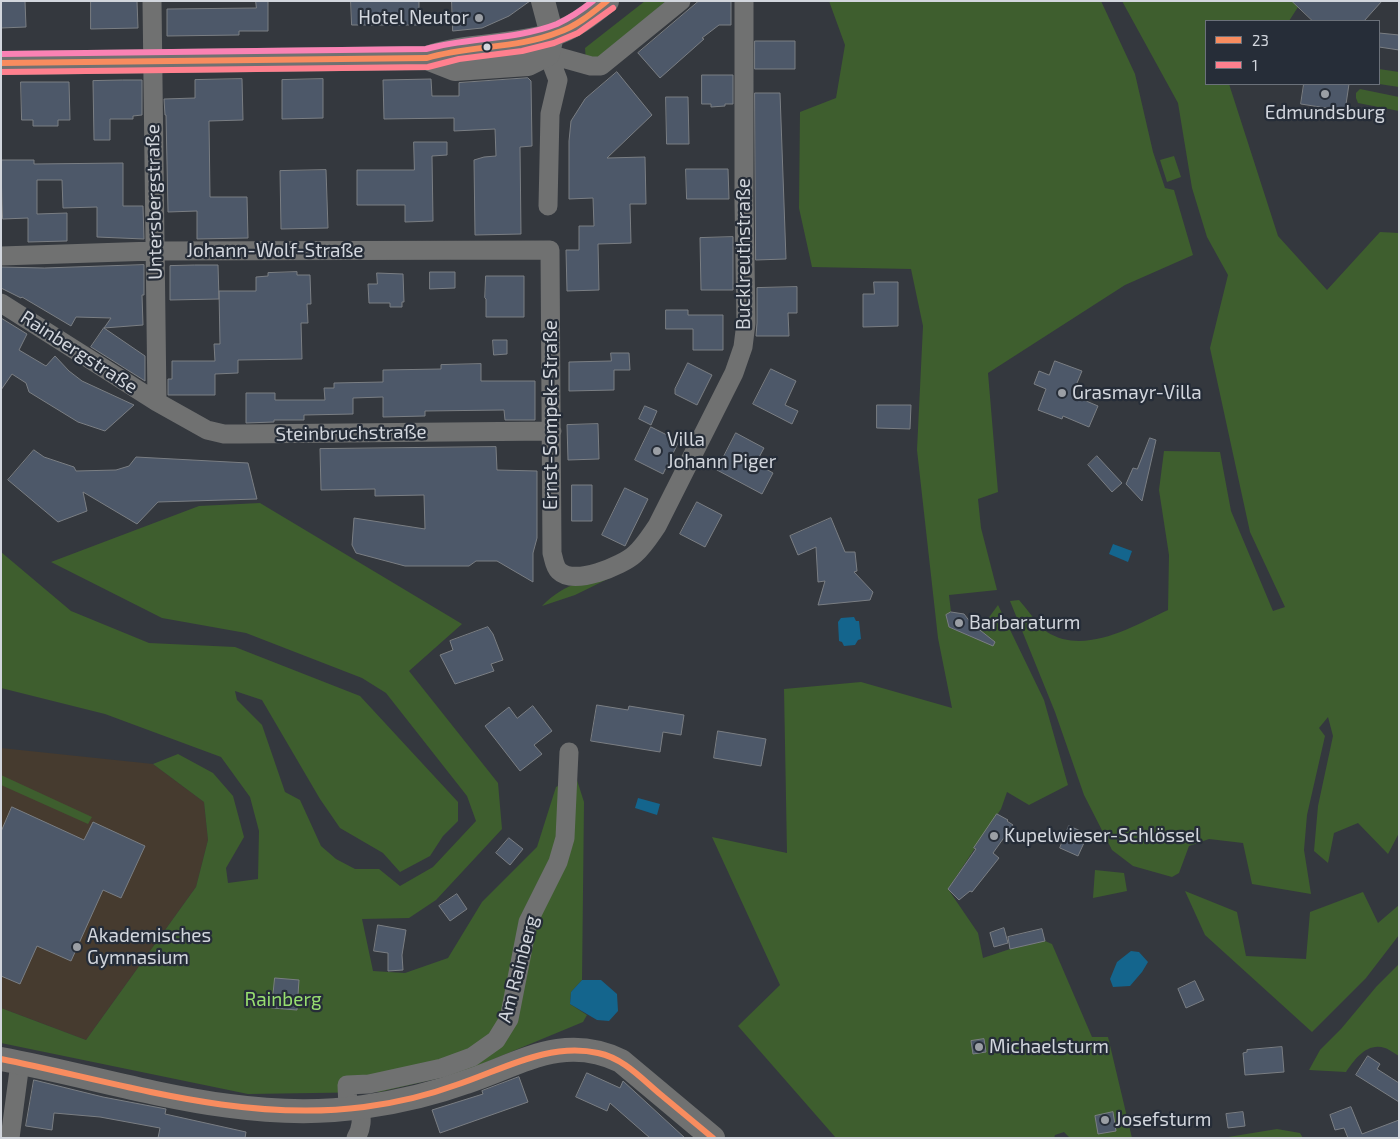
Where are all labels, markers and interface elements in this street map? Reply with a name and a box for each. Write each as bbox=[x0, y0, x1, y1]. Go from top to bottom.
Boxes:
place label: Hotel Neutor bbox=[358, 7, 469, 29]
marker: Hotel Neutor bbox=[473, 12, 485, 24]
legend bbox=[1205, 20, 1380, 85]
text: 23 bbox=[1252, 31, 1269, 49]
unlabelled marker bbox=[482, 42, 492, 52]
text: 1 bbox=[1252, 56, 1258, 74]
marker: Edmundsburg bbox=[1319, 88, 1331, 100]
place label: Edmundsburg bbox=[1265, 102, 1385, 124]
street label: Untersbergstraße bbox=[141, 124, 167, 280]
street label: Bucklreuthstraße bbox=[733, 178, 755, 330]
street label: Johann-Wolf-Straße bbox=[187, 240, 363, 262]
street label: Rainbergstraße bbox=[16, 306, 142, 398]
street label: Ernst-Sompek-Straße bbox=[540, 320, 562, 510]
place label: Grasmayr-Villa bbox=[1072, 382, 1202, 404]
marker: Grasmayr-Villa bbox=[1056, 387, 1068, 399]
street label: Steinbruchstraße bbox=[275, 420, 427, 446]
place label: Villa Johann Piger bbox=[667, 429, 776, 473]
marker: Villa Johann Piger bbox=[651, 445, 663, 457]
place label: Barbaraturm bbox=[969, 612, 1080, 634]
marker: Barbaraturm bbox=[953, 617, 965, 629]
place label: Kupelwieser-Schlössel bbox=[1004, 825, 1201, 847]
marker: Kupelwieser-Schlössel bbox=[988, 830, 1000, 842]
street label: Am Rainberg bbox=[493, 913, 543, 1025]
place label: Akademisches Gymnasium bbox=[87, 925, 211, 969]
marker: Akademisches Gymnasium bbox=[71, 941, 83, 953]
park label: Rainberg bbox=[244, 989, 322, 1011]
place label: Michaelsturm bbox=[989, 1036, 1109, 1058]
marker: Michaelsturm bbox=[973, 1041, 985, 1053]
place label: Josefsturm bbox=[1115, 1109, 1211, 1131]
marker: Josefsturm bbox=[1099, 1114, 1111, 1126]

